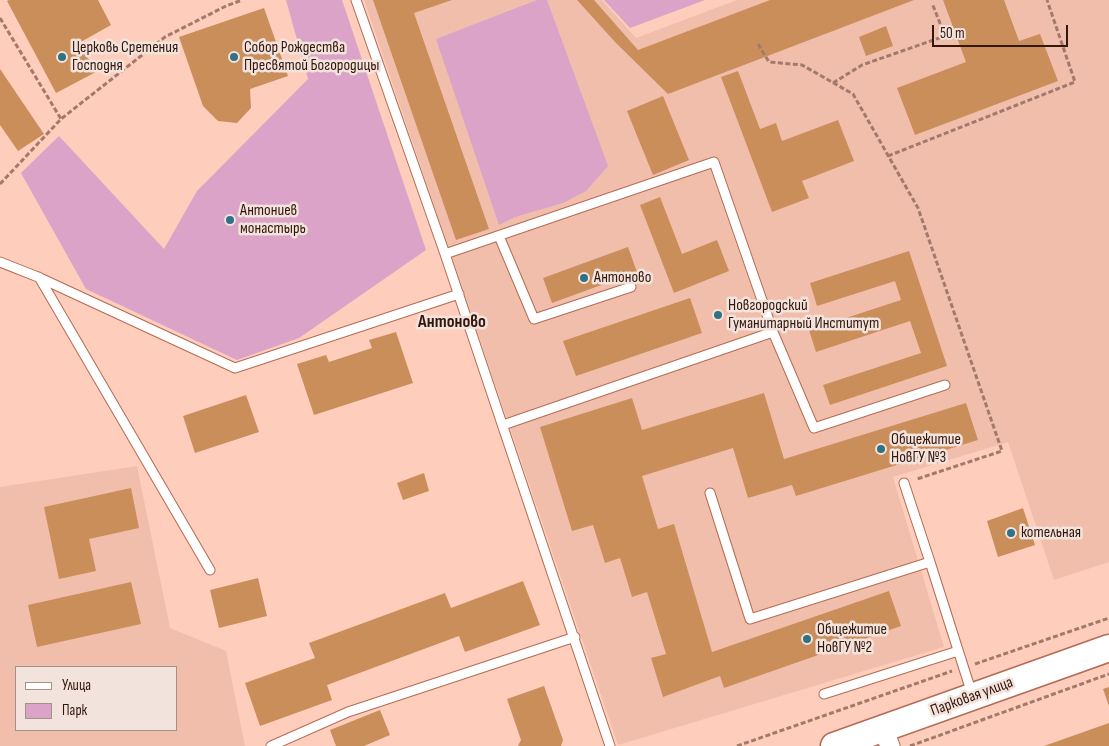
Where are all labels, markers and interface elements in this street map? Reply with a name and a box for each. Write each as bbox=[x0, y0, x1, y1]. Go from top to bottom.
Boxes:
scale bar bbox=[934, 15, 1070, 47]
text: 50 m bbox=[940, 24, 965, 43]
place label: Церковь Сретения Господня bbox=[72, 38, 178, 76]
place label: Собор Рождества Пресвятой Богородицы bbox=[244, 38, 379, 76]
marker: Церковь Сретения Господня bbox=[56, 51, 68, 63]
marker: Собор Рождества Пресвятой Богородицы bbox=[228, 51, 240, 63]
place label: Антониев монастырь bbox=[240, 201, 306, 239]
marker: Антониев монастырь bbox=[224, 214, 236, 226]
place label: Антоново bbox=[594, 268, 651, 288]
marker: Антоново bbox=[578, 272, 590, 284]
place label: Новгородский Гуманитарный Институт bbox=[728, 296, 879, 334]
marker: Новгородский Гуманитарный Институт bbox=[712, 309, 724, 321]
district label: Антоново bbox=[418, 311, 486, 333]
place label: Общежитие НовГУ №3 bbox=[891, 430, 961, 468]
marker: Общежитие НовГУ №3 bbox=[875, 443, 887, 455]
place label: котельная bbox=[1021, 523, 1081, 543]
marker: котельная bbox=[1005, 527, 1017, 539]
place label: Общежитие НовГУ №2 bbox=[817, 620, 887, 658]
marker: Общежитие НовГУ №2 bbox=[801, 633, 813, 645]
legend bbox=[15, 666, 178, 731]
street label: Парковая улица bbox=[928, 673, 1016, 721]
text: Улица bbox=[62, 676, 91, 695]
text: Парк bbox=[62, 701, 87, 720]

